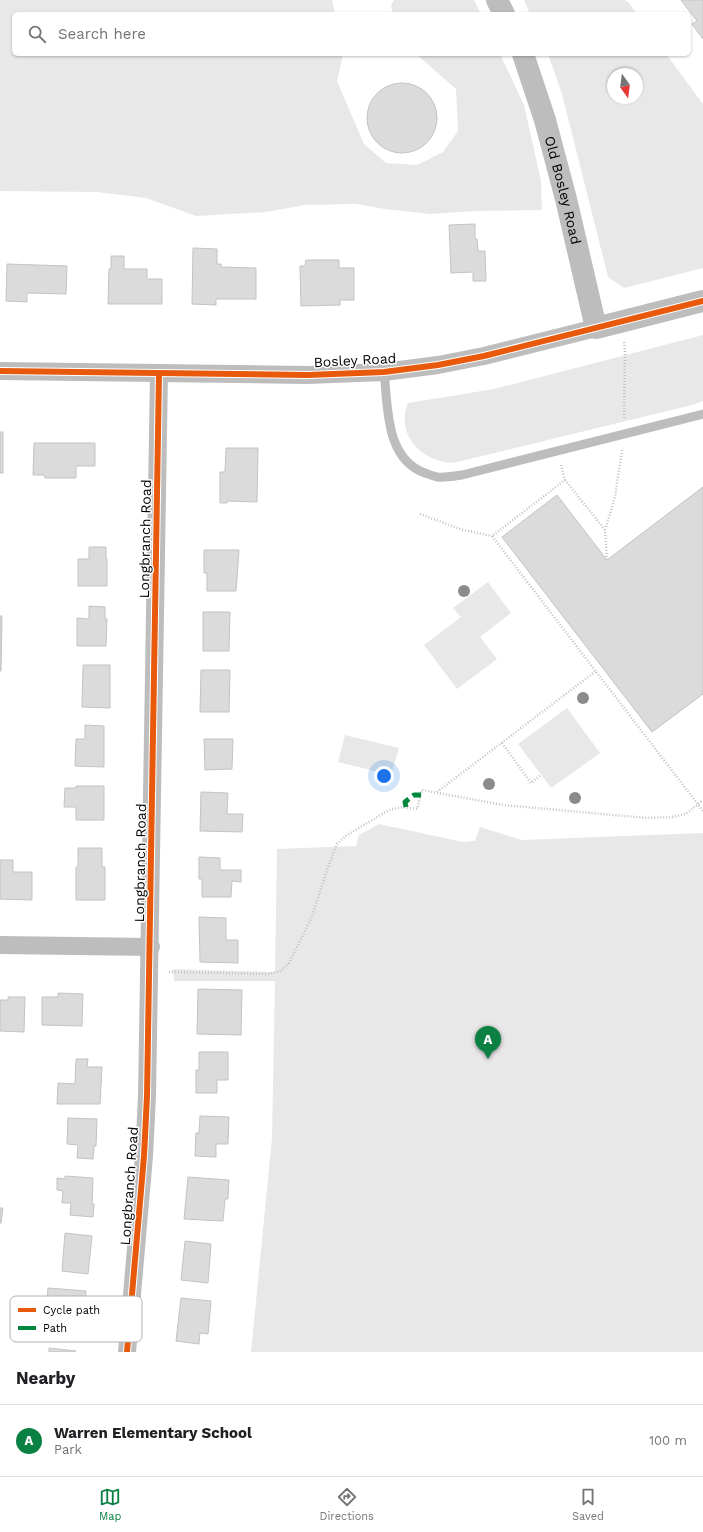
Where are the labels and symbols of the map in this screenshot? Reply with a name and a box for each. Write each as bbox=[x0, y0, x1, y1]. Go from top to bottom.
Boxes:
north arrow bbox=[607, 68, 643, 104]
street label: Old Bosley Road bbox=[542, 134, 584, 246]
street label: Bosley Road bbox=[313, 350, 397, 370]
street label: Longbranch Road bbox=[136, 479, 154, 599]
your location bbox=[374, 766, 394, 786]
street label: Longbranch Road bbox=[131, 803, 149, 923]
pin: A bbox=[475, 1026, 501, 1059]
street label: Longbranch Road bbox=[117, 1126, 141, 1246]
legend bbox=[10, 1296, 142, 1342]
text: Cycle path bbox=[43, 1304, 100, 1317]
text: Path bbox=[43, 1322, 67, 1335]

